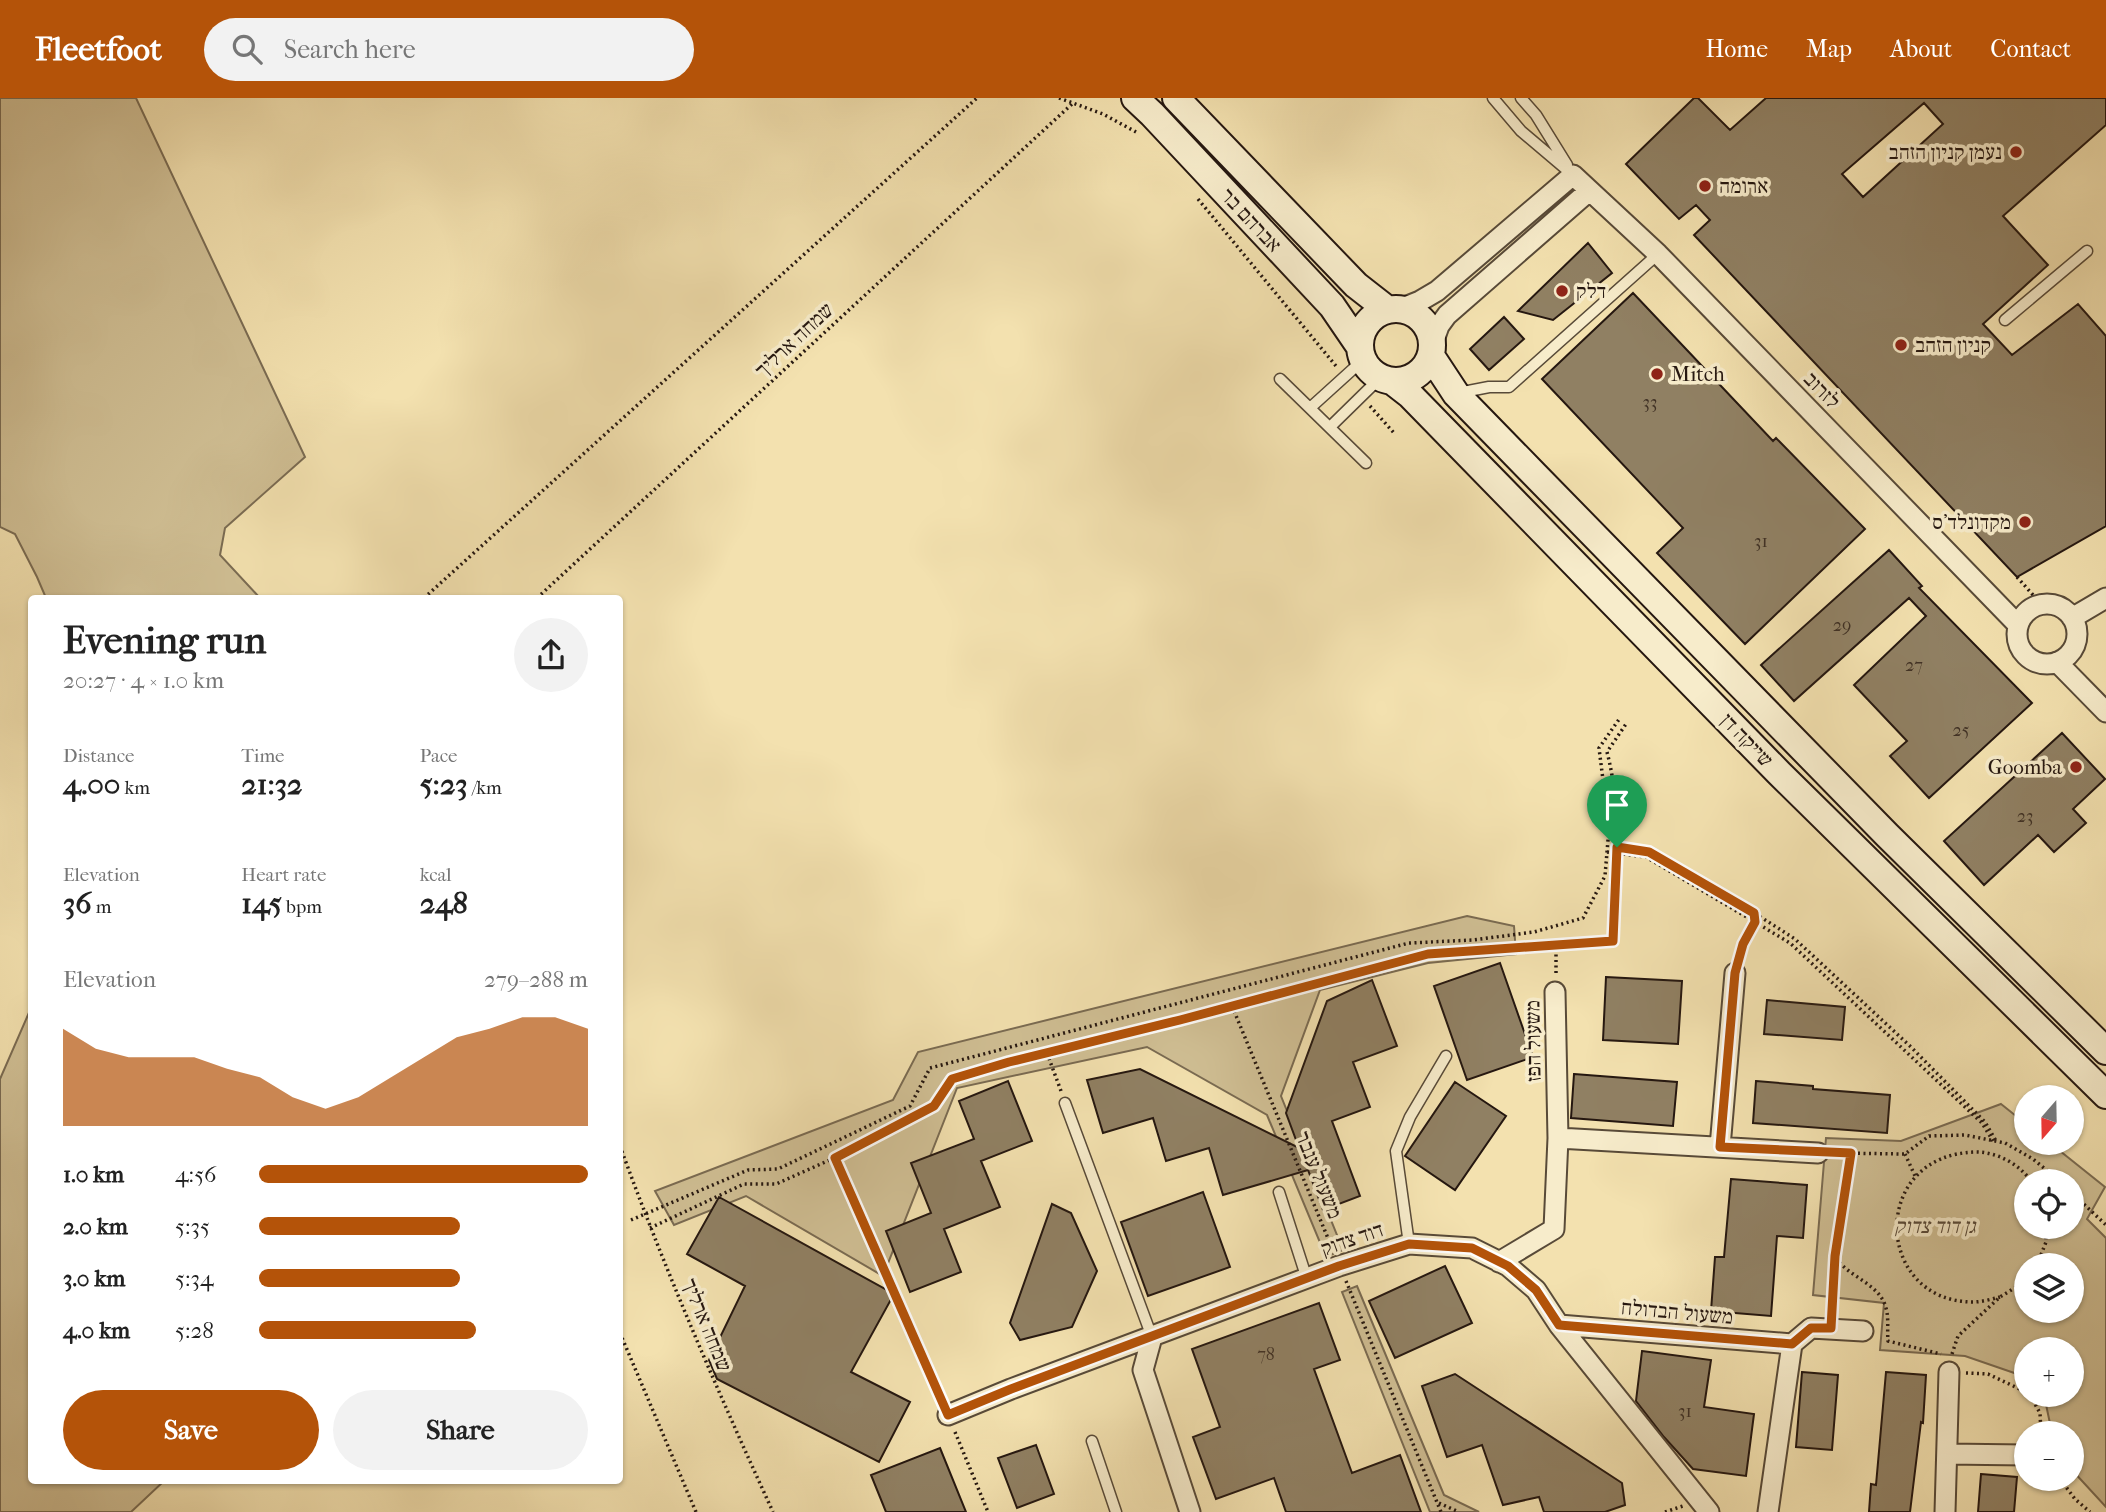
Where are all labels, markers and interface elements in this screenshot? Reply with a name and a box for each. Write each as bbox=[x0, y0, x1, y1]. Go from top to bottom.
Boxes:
search box bbox=[204, 18, 694, 81]
text: Fleetfoot bbox=[35, 30, 162, 69]
icon: search bbox=[228, 30, 266, 68]
text: Search here bbox=[284, 34, 416, 65]
text: Home bbox=[1706, 35, 1768, 63]
text: Map bbox=[1806, 35, 1852, 63]
text: About bbox=[1890, 35, 1952, 63]
text: Contact bbox=[1990, 35, 2071, 63]
place label: נעמן קניון הזהב bbox=[1889, 140, 2002, 164]
marker: נעמן קניון הזהב bbox=[2008, 144, 2024, 160]
place label: ארומה bbox=[1719, 174, 1768, 198]
marker: ארומה bbox=[1697, 178, 1713, 194]
street label: אברהם בר bbox=[1216, 183, 1286, 257]
place label: דלק bbox=[1576, 279, 1606, 303]
marker: דלק bbox=[1554, 283, 1570, 299]
street label: שמחה ארליך bbox=[750, 298, 838, 382]
place label: קניון הזהב bbox=[1915, 333, 1991, 357]
marker: קניון הזהב bbox=[1893, 337, 1909, 353]
place label: Mitch bbox=[1671, 362, 1725, 386]
marker: Mitch bbox=[1649, 366, 1665, 382]
street label: לזרוב bbox=[1799, 367, 1845, 413]
house number: 33 bbox=[1643, 392, 1657, 413]
place label: מקדונלד'ס bbox=[1932, 510, 2011, 534]
marker: מקדונלד'ס bbox=[2017, 514, 2033, 530]
house number: 31 bbox=[1754, 531, 1768, 552]
house number: 29 bbox=[1833, 615, 1851, 636]
text: Evening run bbox=[63, 618, 266, 663]
button: share bbox=[514, 618, 588, 692]
house number: 27 bbox=[1905, 655, 1923, 676]
text: 20:27 · 4 × 1.0 km bbox=[63, 667, 224, 694]
street label: שייקה דן bbox=[1716, 708, 1778, 772]
house number: 25 bbox=[1952, 720, 1970, 741]
text: Distance bbox=[63, 745, 134, 767]
text: Time bbox=[241, 745, 285, 767]
text: Pace bbox=[420, 745, 458, 767]
place label: Goomba bbox=[1988, 755, 2062, 779]
marker: Goomba bbox=[2068, 759, 2084, 775]
text: 4.00 bbox=[63, 767, 120, 802]
text: 21:32 bbox=[241, 767, 302, 802]
text: 5:23 bbox=[420, 767, 468, 802]
pin bbox=[1587, 775, 1647, 847]
text: km bbox=[120, 777, 150, 799]
text: /km bbox=[468, 777, 502, 799]
icon: arrive bbox=[1598, 786, 1636, 824]
house number: 23 bbox=[2017, 806, 2033, 827]
text: Elevation bbox=[63, 864, 140, 886]
text: Heart rate bbox=[241, 864, 326, 886]
text: kcal bbox=[420, 864, 452, 886]
text: 36 bbox=[63, 886, 92, 921]
text: 145 bbox=[241, 886, 282, 921]
text: 248 bbox=[420, 886, 468, 921]
text: m bbox=[92, 896, 111, 918]
text: bpm bbox=[282, 896, 322, 918]
text: Elevation bbox=[63, 966, 156, 993]
text: 279–288 m bbox=[484, 966, 588, 993]
street label: משעול הפז bbox=[1520, 1000, 1546, 1082]
north arrow bbox=[2014, 1085, 2084, 1155]
map controls bbox=[2014, 1085, 2084, 1491]
street label: משעול ענבר bbox=[1291, 1128, 1347, 1222]
text: 1.0 km bbox=[63, 1161, 124, 1188]
text: 4:56 bbox=[175, 1161, 217, 1188]
button: locate bbox=[2014, 1169, 2084, 1239]
text: 2.0 km bbox=[63, 1213, 128, 1240]
text: 5:35 bbox=[175, 1213, 210, 1240]
park label: גן דוד צדוק bbox=[1894, 1214, 1978, 1238]
street label: דוד צדוק bbox=[1317, 1217, 1387, 1261]
button: layers bbox=[2014, 1253, 2084, 1323]
text: 3.0 km bbox=[63, 1265, 125, 1292]
text: 5:34 bbox=[175, 1265, 214, 1292]
street label: שמחה ארליך bbox=[677, 1275, 737, 1375]
street label: משעול הבדולח bbox=[1620, 1295, 1734, 1329]
text: 4.0 km bbox=[63, 1317, 130, 1344]
text: 5:28 bbox=[175, 1317, 214, 1344]
button: + bbox=[2014, 1337, 2084, 1407]
house number: 78 bbox=[1257, 1344, 1275, 1365]
button: Save bbox=[63, 1390, 319, 1470]
button: Share bbox=[333, 1390, 588, 1470]
house number: 31 bbox=[1678, 1401, 1692, 1422]
button: − bbox=[2014, 1421, 2084, 1491]

